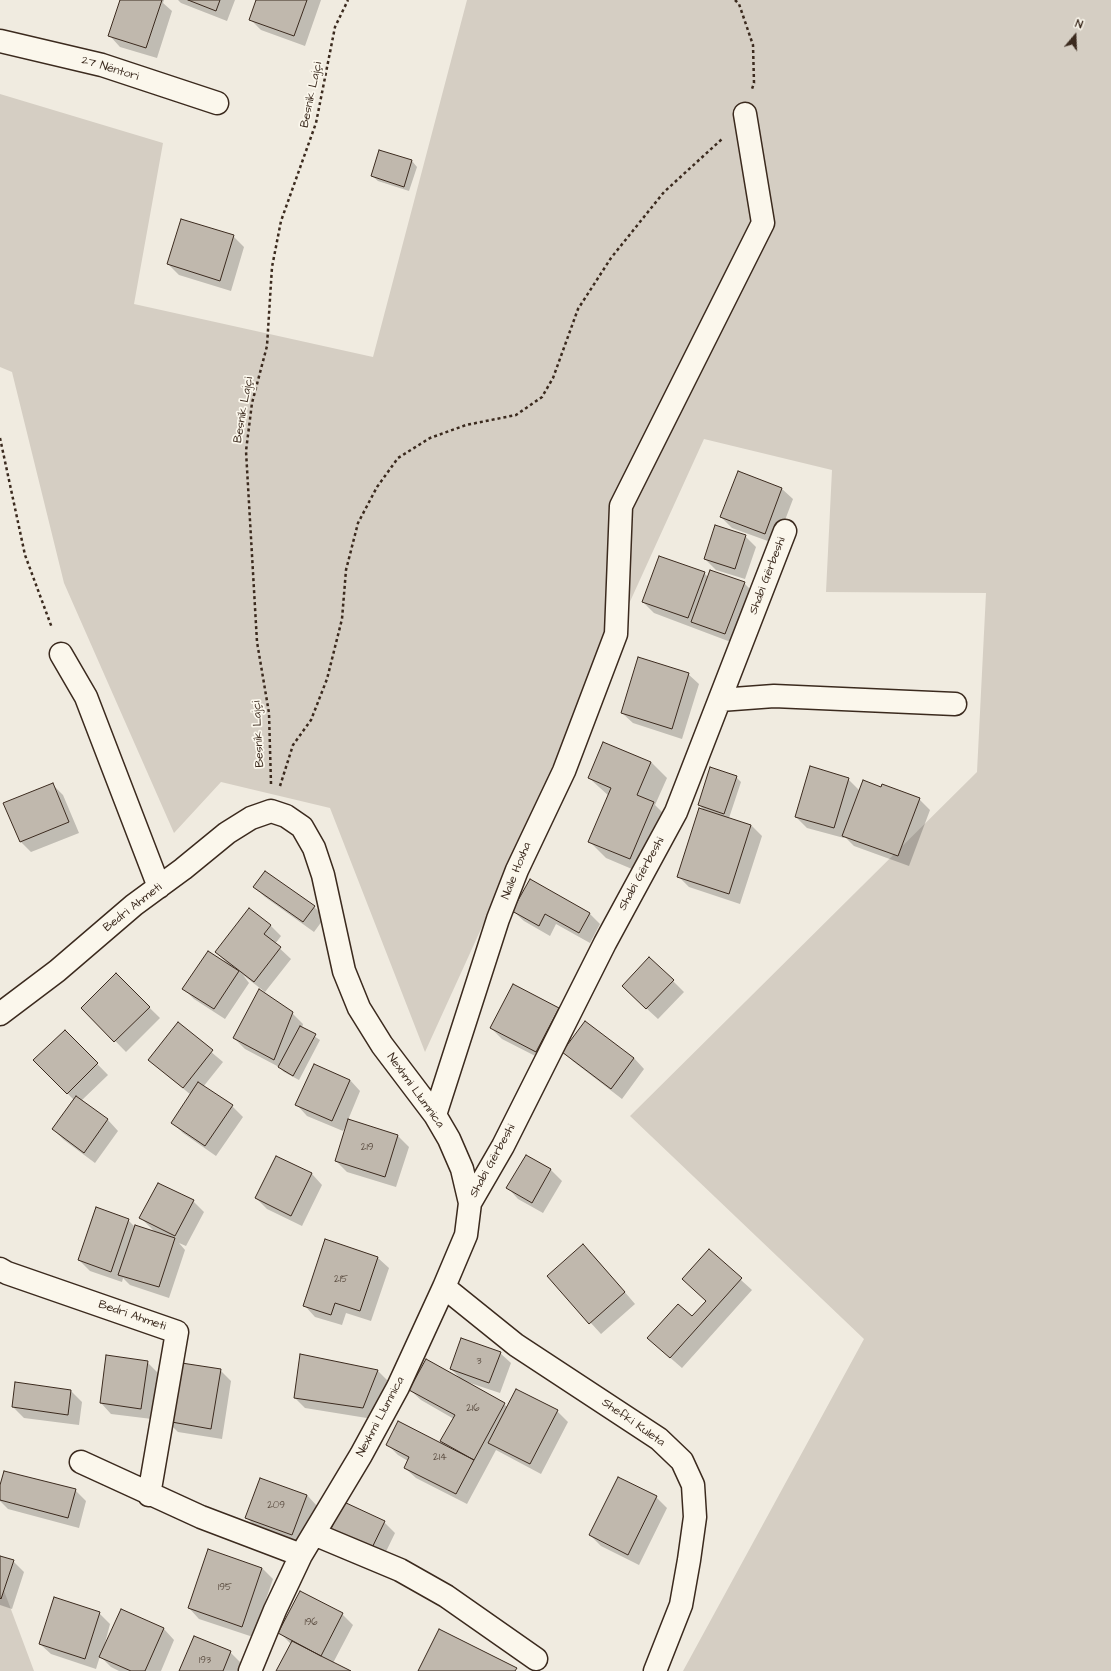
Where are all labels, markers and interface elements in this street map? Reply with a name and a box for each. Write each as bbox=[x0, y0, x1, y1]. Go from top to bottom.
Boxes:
north arrow bbox=[1055, 16, 1095, 56]
text: N bbox=[1073, 16, 1085, 32]
street label: 27 Nëntori bbox=[80, 53, 140, 85]
street label: Besnik Lajçi bbox=[298, 61, 326, 129]
street label: Besnik Lajçi bbox=[231, 376, 257, 444]
street label: Shabi Gërbeshi bbox=[747, 535, 789, 617]
street label: Besnik Lajçi bbox=[250, 700, 268, 768]
street label: Shabi Gërbeshi bbox=[616, 835, 668, 913]
street label: Naile Hoxha bbox=[499, 840, 535, 902]
street label: Bedri Ahmeti bbox=[101, 881, 165, 935]
street label: Nexhmi Llumnica bbox=[383, 1051, 447, 1131]
street label: Shabi Gërbeshi bbox=[467, 1122, 519, 1200]
house number: 219 bbox=[361, 1142, 373, 1154]
house number: 215 bbox=[334, 1274, 348, 1286]
street label: Bedri Ahmeti bbox=[96, 1298, 168, 1334]
house number: 3 bbox=[476, 1356, 482, 1368]
street label: Nexhmi Llumnica bbox=[354, 1374, 408, 1460]
street label: Shefki Kuleta bbox=[599, 1396, 667, 1450]
house number: 216 bbox=[466, 1403, 480, 1415]
house number: 214 bbox=[433, 1452, 447, 1464]
house number: 209 bbox=[267, 1500, 285, 1512]
house number: 195 bbox=[218, 1582, 232, 1594]
house number: 196 bbox=[304, 1617, 318, 1629]
house number: 193 bbox=[199, 1655, 211, 1667]

